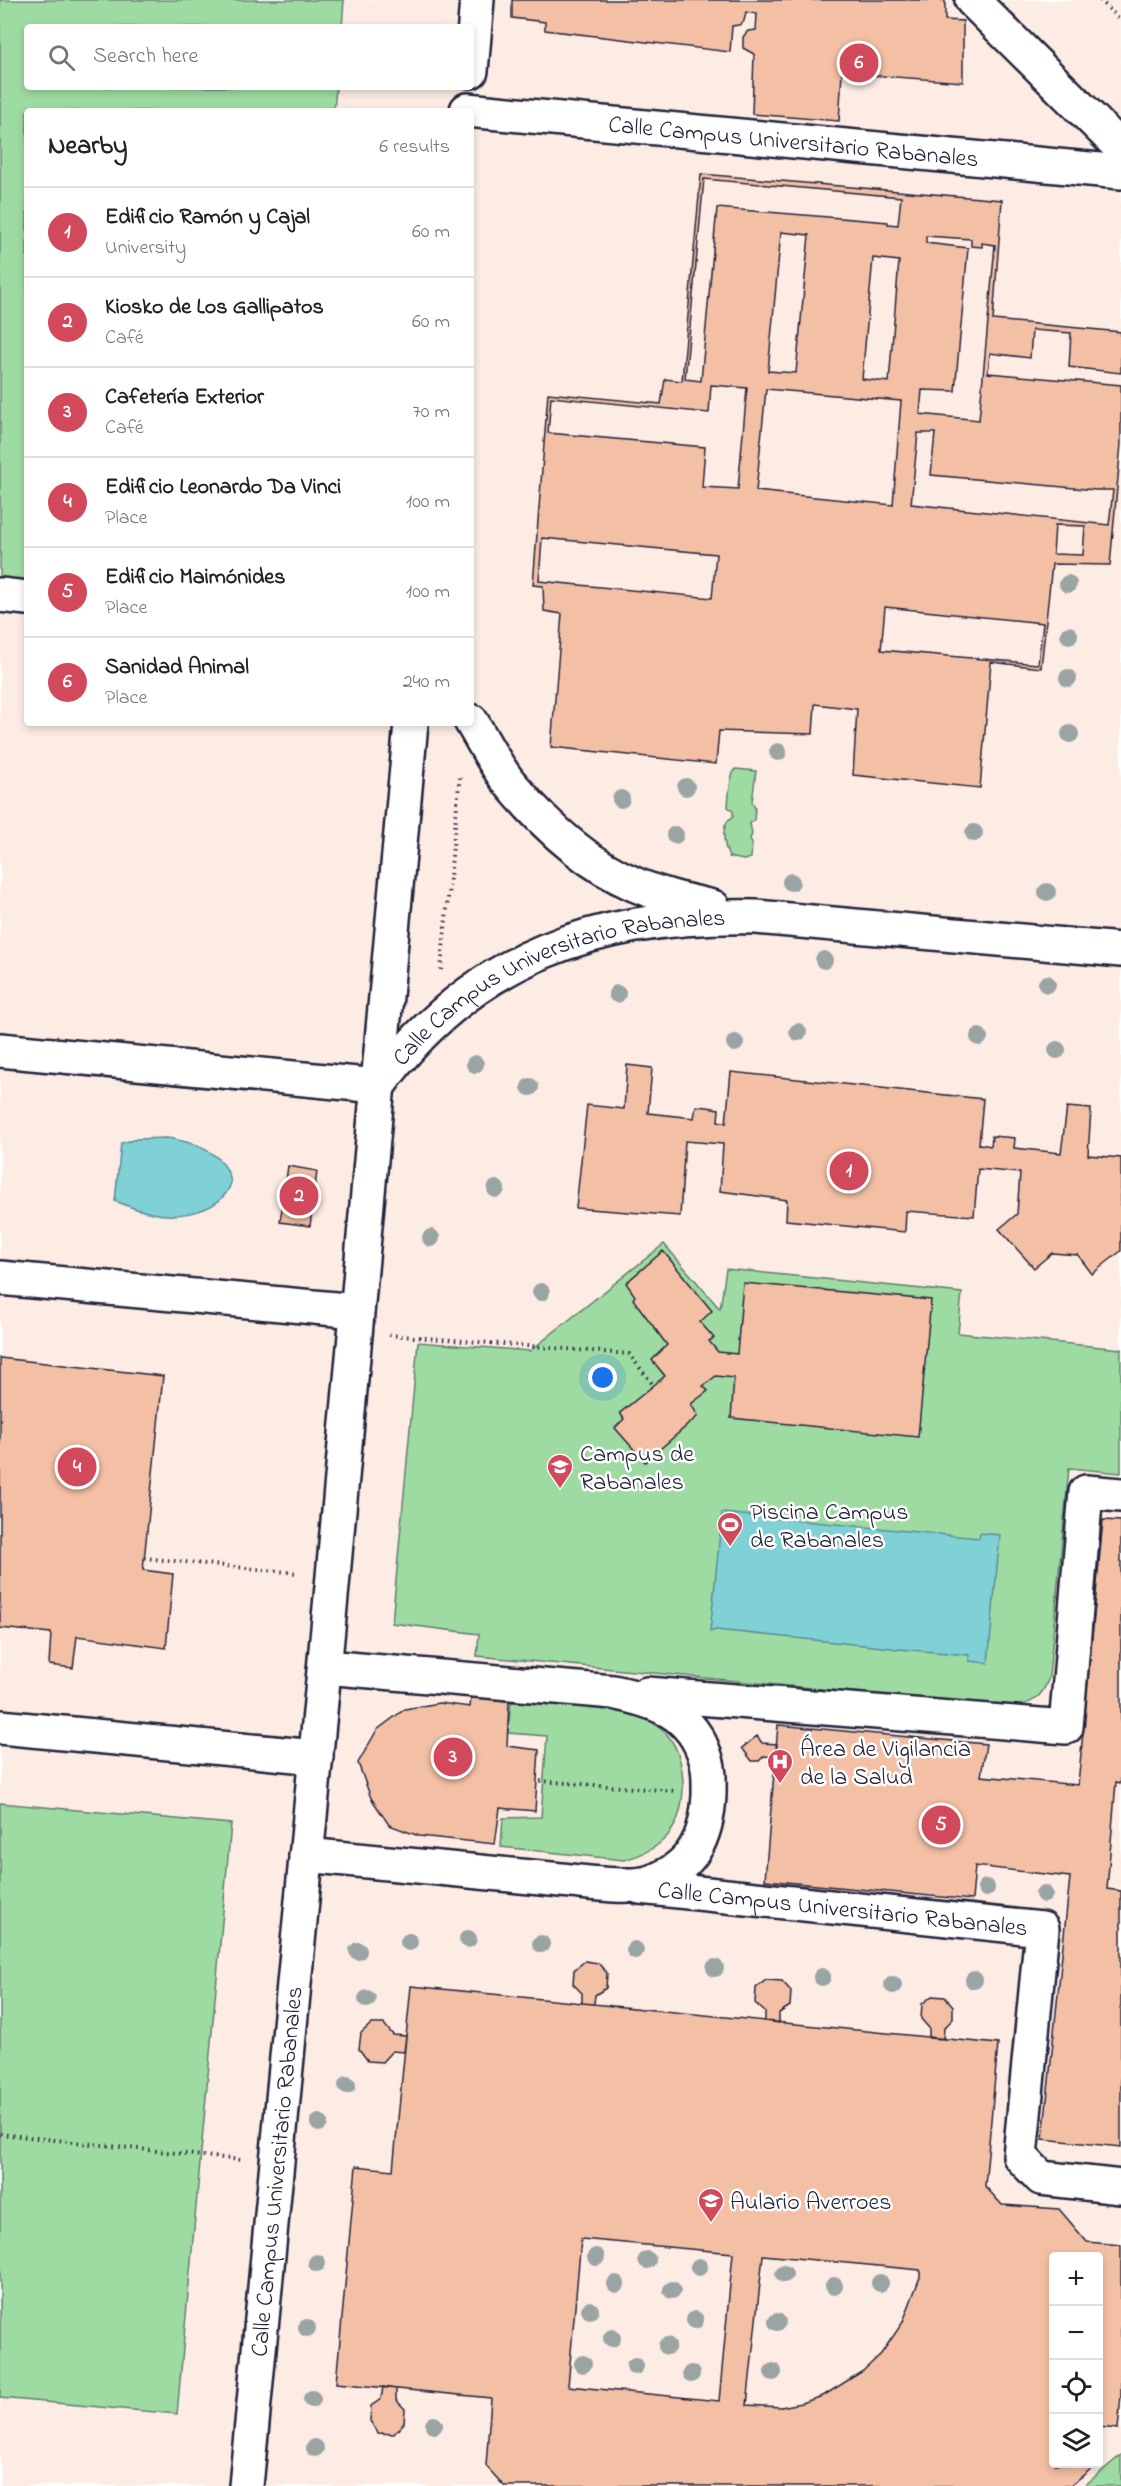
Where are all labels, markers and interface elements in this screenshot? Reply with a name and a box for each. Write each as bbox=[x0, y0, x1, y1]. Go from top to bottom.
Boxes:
search box bbox=[24, 24, 474, 90]
pin: 6 bbox=[840, 40, 878, 86]
icon: search bbox=[45, 41, 78, 74]
text: Search here bbox=[93, 41, 198, 73]
street label: Calle Campus Universitario Rabanales bbox=[607, 108, 980, 178]
text: Nearby bbox=[48, 128, 127, 166]
text: 6 results bbox=[379, 133, 450, 162]
text: Edificio Ramón y Cajal bbox=[105, 202, 310, 234]
text: 1 bbox=[64, 218, 71, 247]
text: 60 m bbox=[412, 218, 450, 247]
text: University bbox=[105, 234, 186, 263]
text: Kiosko de Los Gallipatos bbox=[105, 292, 324, 324]
text: 2 bbox=[63, 308, 72, 337]
text: 60 m bbox=[412, 308, 450, 337]
text: Café bbox=[105, 324, 144, 353]
text: Cafetería Exterior bbox=[105, 382, 264, 414]
text: 3 bbox=[63, 398, 72, 427]
text: 70 m bbox=[413, 398, 450, 427]
text: Café bbox=[105, 414, 144, 443]
text: Edificio Leonardo Da Vinci bbox=[105, 472, 341, 504]
text: 4 bbox=[63, 488, 72, 517]
text: 100 m bbox=[406, 488, 450, 517]
text: Place bbox=[105, 504, 147, 533]
text: Edificio Maimónides bbox=[105, 562, 285, 594]
text: 5 bbox=[62, 578, 73, 607]
text: 100 m bbox=[406, 578, 450, 607]
text: Place bbox=[105, 594, 147, 623]
text: Sanidad Animal bbox=[105, 652, 249, 684]
text: 6 bbox=[63, 668, 72, 697]
text: 240 m bbox=[403, 668, 450, 697]
text: Place bbox=[105, 684, 147, 713]
street label: Calle Campus Universitario Rabanales bbox=[385, 902, 726, 1075]
pin: 1 bbox=[830, 1148, 868, 1194]
pin: 2 bbox=[280, 1174, 318, 1218]
your location bbox=[588, 1363, 617, 1392]
place label: Campus de Rabanales bbox=[580, 1438, 694, 1501]
pin: 4 bbox=[58, 1444, 97, 1490]
school or university icon: Campus de Rabanales bbox=[545, 1452, 575, 1490]
place label: Piscina Campus de Rabanales bbox=[750, 1496, 908, 1559]
sports icon: Piscina Campus de Rabanales bbox=[715, 1510, 745, 1548]
place label: Área de Vigilancia de la Salud bbox=[800, 1733, 971, 1796]
pin: 3 bbox=[434, 1734, 472, 1780]
hospital icon: Área de Vigilancia de la Salud bbox=[765, 1747, 795, 1785]
pin: 5 bbox=[922, 1802, 960, 1848]
street label: Calle Campus Universitario Rabanales bbox=[656, 1874, 1029, 1947]
street label: Calle Campus Universitario Rabanales bbox=[243, 1985, 314, 2358]
school or university icon: Aulario Averroes bbox=[696, 2186, 726, 2224]
place label: Aulario Averroes bbox=[730, 2186, 892, 2221]
map controls bbox=[1049, 2252, 1103, 2468]
button: + bbox=[1049, 2252, 1103, 2306]
button: − bbox=[1049, 2306, 1103, 2360]
button: locate bbox=[1049, 2360, 1103, 2414]
button: layers bbox=[1049, 2414, 1103, 2468]

